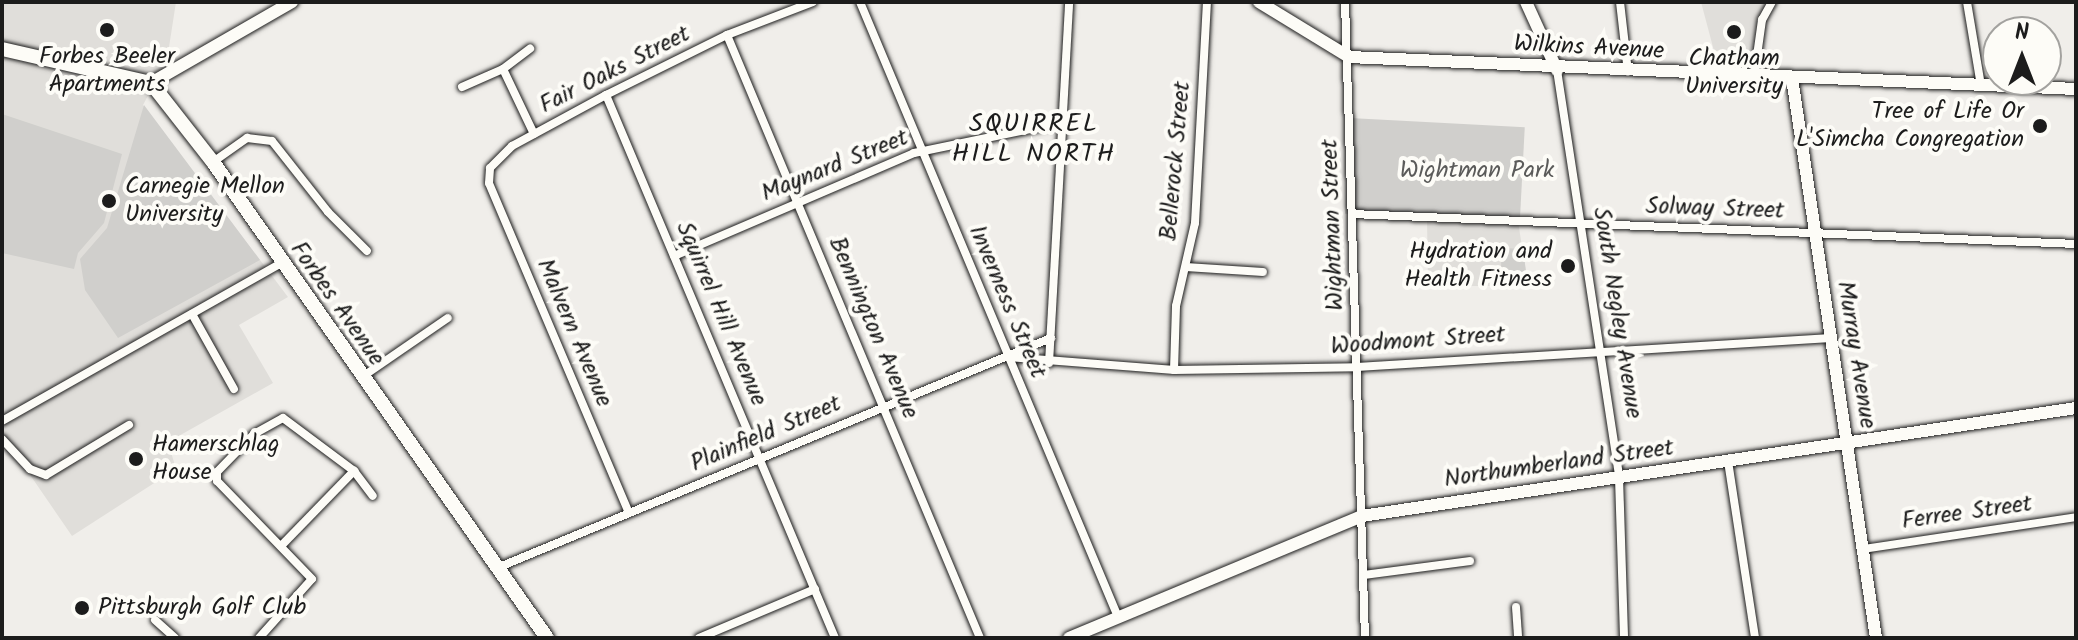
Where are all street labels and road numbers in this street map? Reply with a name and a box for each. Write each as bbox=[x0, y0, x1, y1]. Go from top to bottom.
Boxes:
street label: Fair Oaks Street bbox=[535, 20, 695, 120]
street label: Wilkins Avenue bbox=[1513, 30, 1665, 66]
street label: Bellerock Street bbox=[1155, 80, 1197, 242]
street label: Maynard Street bbox=[757, 123, 913, 209]
street label: Wightman Street bbox=[1316, 139, 1350, 311]
street label: Solway Street bbox=[1645, 192, 1785, 226]
street label: South Negley Avenue bbox=[1586, 205, 1648, 421]
street label: Squirrel Hill Avenue bbox=[669, 218, 773, 410]
street label: Inverness Street bbox=[962, 221, 1052, 383]
street label: Bennington Avenue bbox=[822, 233, 924, 423]
street label: Forbes Avenue bbox=[284, 236, 390, 372]
street label: Malvern Avenue bbox=[530, 255, 618, 411]
street label: Murray Avenue bbox=[1830, 279, 1882, 431]
street label: Woodmont Street bbox=[1330, 321, 1506, 361]
street label: Plainfield Street bbox=[687, 389, 845, 479]
street label: Northumberland Street bbox=[1442, 434, 1676, 494]
street label: Ferree Street bbox=[1900, 490, 2034, 536]

